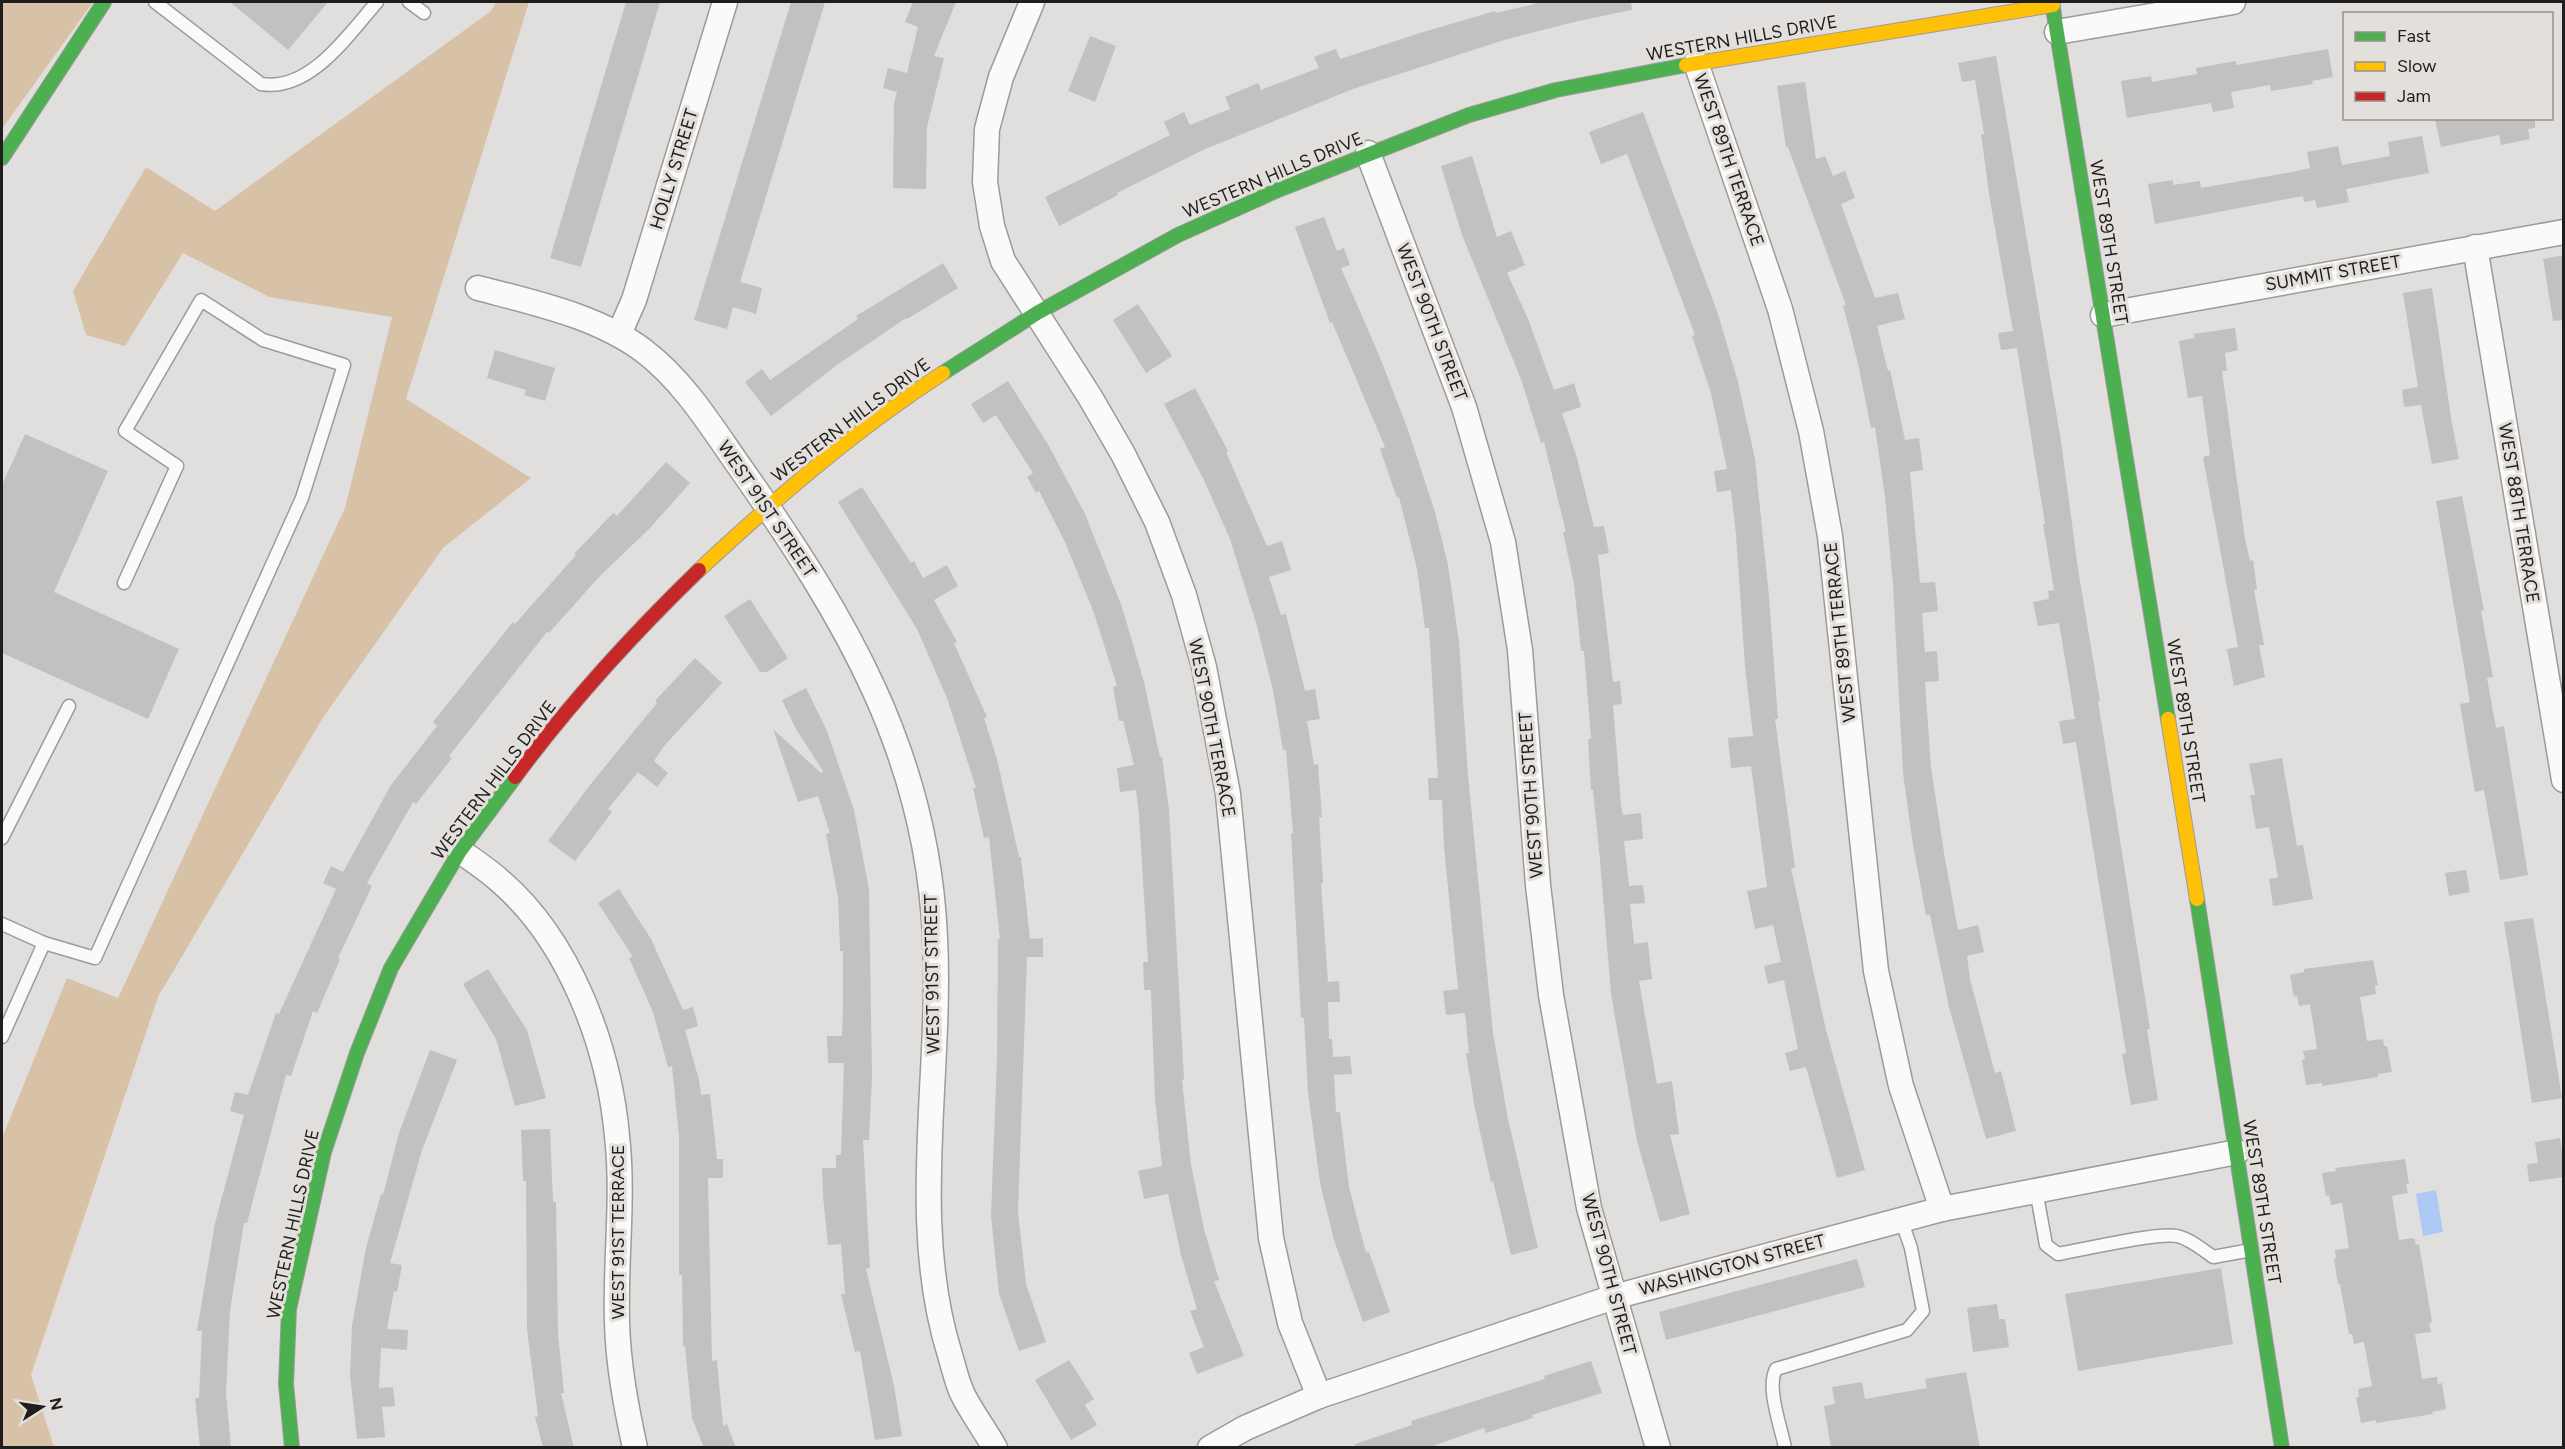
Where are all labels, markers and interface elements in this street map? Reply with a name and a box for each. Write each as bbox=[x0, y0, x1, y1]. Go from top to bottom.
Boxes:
street label: WESTERN HILLS DRIVE bbox=[1645, 10, 1839, 66]
legend bbox=[2343, 12, 2553, 120]
text: Fast bbox=[2397, 25, 2431, 47]
text: Slow bbox=[2397, 55, 2436, 77]
street label: WEST 89TH TERRACE bbox=[1689, 71, 1769, 249]
text: Jam bbox=[2397, 85, 2431, 107]
street label: HOLLY STREET bbox=[645, 106, 703, 232]
street label: WESTERN HILLS DRIVE bbox=[1180, 127, 1366, 223]
street label: WEST 89TH STREET bbox=[2085, 158, 2133, 326]
street label: WEST 90TH STREET bbox=[1392, 240, 1472, 404]
street label: SUMMIT STREET bbox=[2264, 250, 2402, 296]
street label: WESTERN HILLS DRIVE bbox=[767, 353, 935, 487]
street label: WEST 88TH TERRACE bbox=[2494, 421, 2544, 605]
street label: WEST 91ST STREET bbox=[713, 437, 821, 581]
street label: WEST 89TH TERRACE bbox=[1820, 541, 1860, 723]
street label: WEST 90TH TERRACE bbox=[1184, 637, 1240, 819]
street label: WEST 89TH STREET bbox=[2162, 637, 2210, 805]
street label: WESTERN HILLS DRIVE bbox=[427, 696, 561, 864]
street label: WEST 90TH STREET bbox=[1514, 711, 1548, 879]
street label: WEST 91ST STREET bbox=[920, 894, 944, 1054]
street label: WEST 89TH STREET bbox=[2238, 1118, 2286, 1286]
street label: WESTERN HILLS DRIVE bbox=[262, 1127, 324, 1321]
street label: WEST 91ST TERRACE bbox=[607, 1144, 629, 1320]
street label: WEST 90TH STREET bbox=[1577, 1191, 1641, 1357]
street label: WASHINGTON STREET bbox=[1637, 1230, 1827, 1300]
north arrow bbox=[12, 1377, 72, 1437]
text: N bbox=[46, 1396, 67, 1412]

